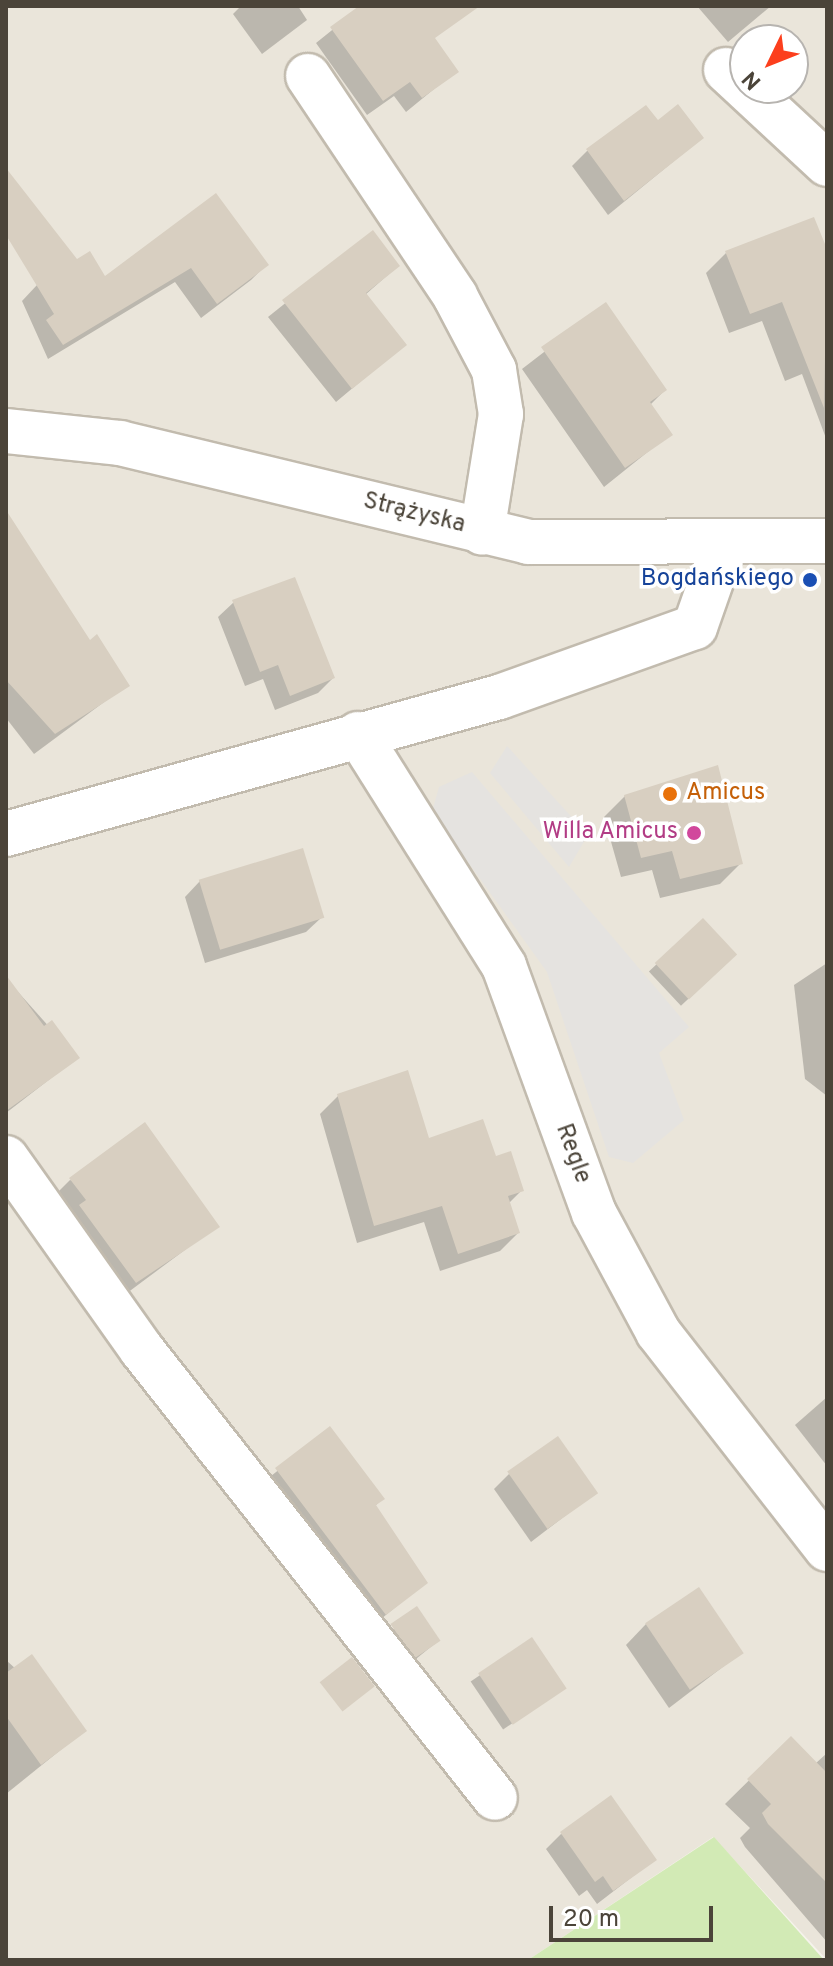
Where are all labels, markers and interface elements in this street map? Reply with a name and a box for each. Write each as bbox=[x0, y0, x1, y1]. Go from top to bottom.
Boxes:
north arrow bbox=[729, 24, 809, 104]
text: N bbox=[737, 64, 768, 94]
street label: Strążyska bbox=[360, 487, 468, 541]
place label: Bogdańskiego bbox=[641, 566, 794, 594]
marker: Bogdańskiego bbox=[801, 571, 819, 589]
place label: Amicus bbox=[686, 780, 765, 808]
marker: Amicus bbox=[661, 785, 679, 803]
place label: Willa Amicus bbox=[542, 819, 678, 847]
marker: Willa Amicus bbox=[685, 824, 703, 842]
street label: Regle bbox=[548, 1120, 596, 1188]
scale bar bbox=[553, 1890, 717, 1940]
text: 20 m bbox=[563, 1905, 619, 1935]

